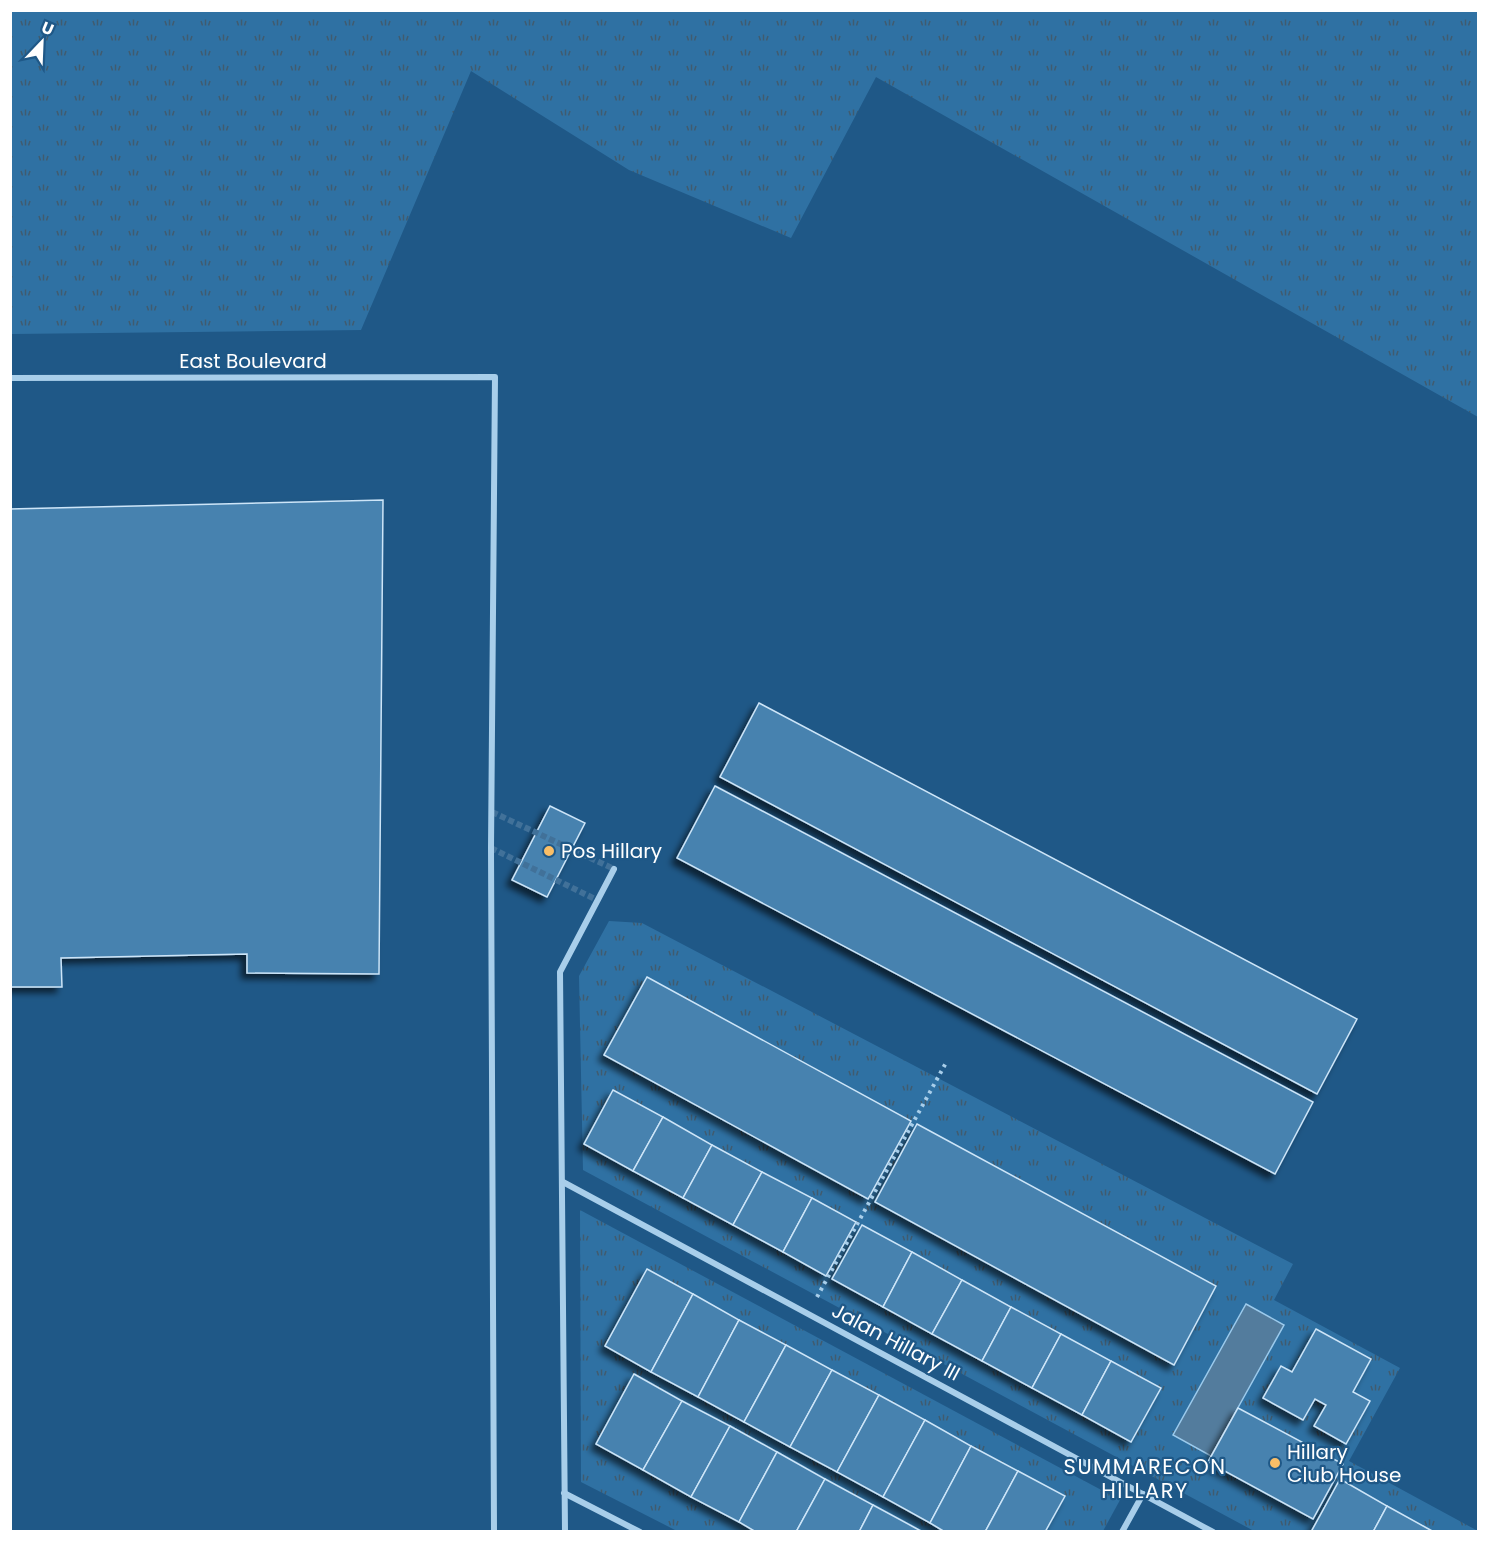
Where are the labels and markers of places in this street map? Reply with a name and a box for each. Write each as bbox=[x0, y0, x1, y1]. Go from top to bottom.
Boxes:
place label: Pos Hillary bbox=[561, 837, 662, 865]
marker: Pos Hillary bbox=[542, 844, 556, 858]
place label: Hillary Club House bbox=[1287, 1438, 1401, 1489]
marker: Hillary Club House bbox=[1268, 1456, 1282, 1470]

